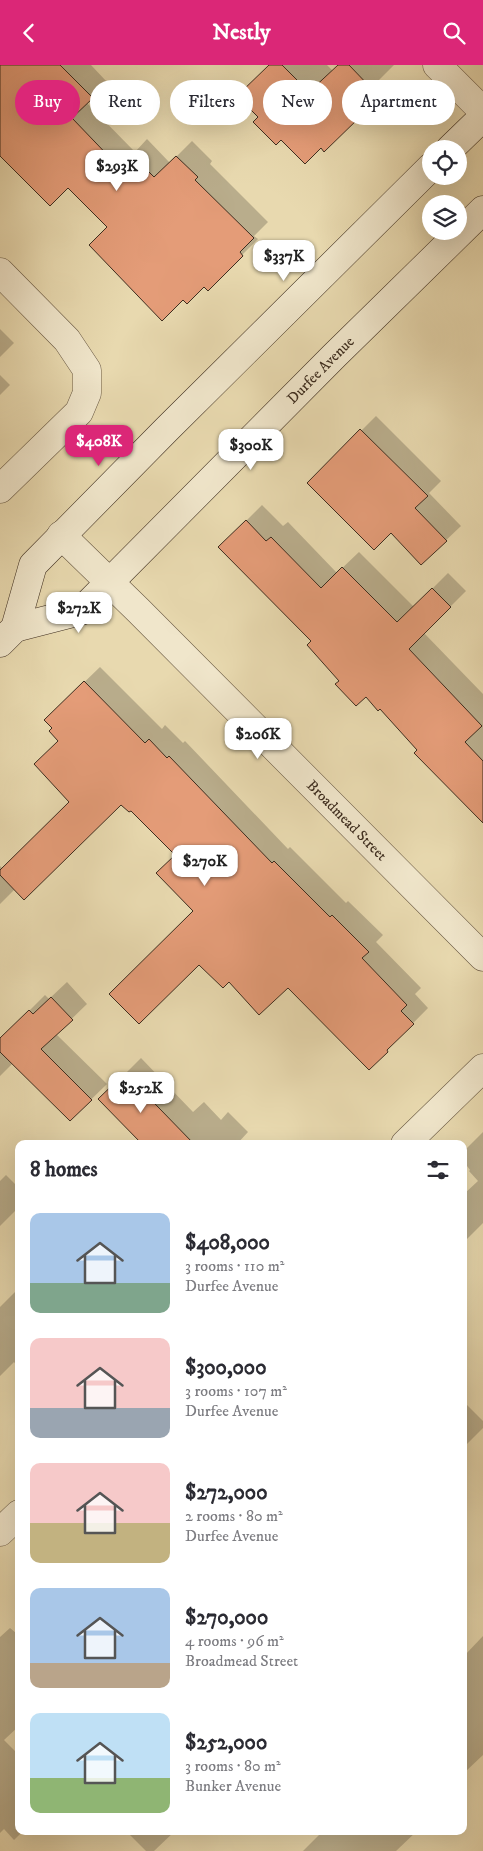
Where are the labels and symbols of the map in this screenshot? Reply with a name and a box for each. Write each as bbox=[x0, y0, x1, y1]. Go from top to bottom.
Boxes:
pin: $293K bbox=[82, 149, 152, 192]
pin: $337K bbox=[249, 239, 319, 282]
street label: Durfee Avenue bbox=[283, 332, 358, 408]
pin: $408K bbox=[64, 425, 134, 467]
pin: $300K bbox=[216, 429, 286, 471]
pin: $272K bbox=[44, 591, 114, 634]
pin: $206K bbox=[223, 717, 293, 760]
street label: Broadmead Street bbox=[303, 776, 391, 865]
pin: $270K bbox=[170, 845, 240, 887]
pin: $252K bbox=[106, 1071, 176, 1114]

